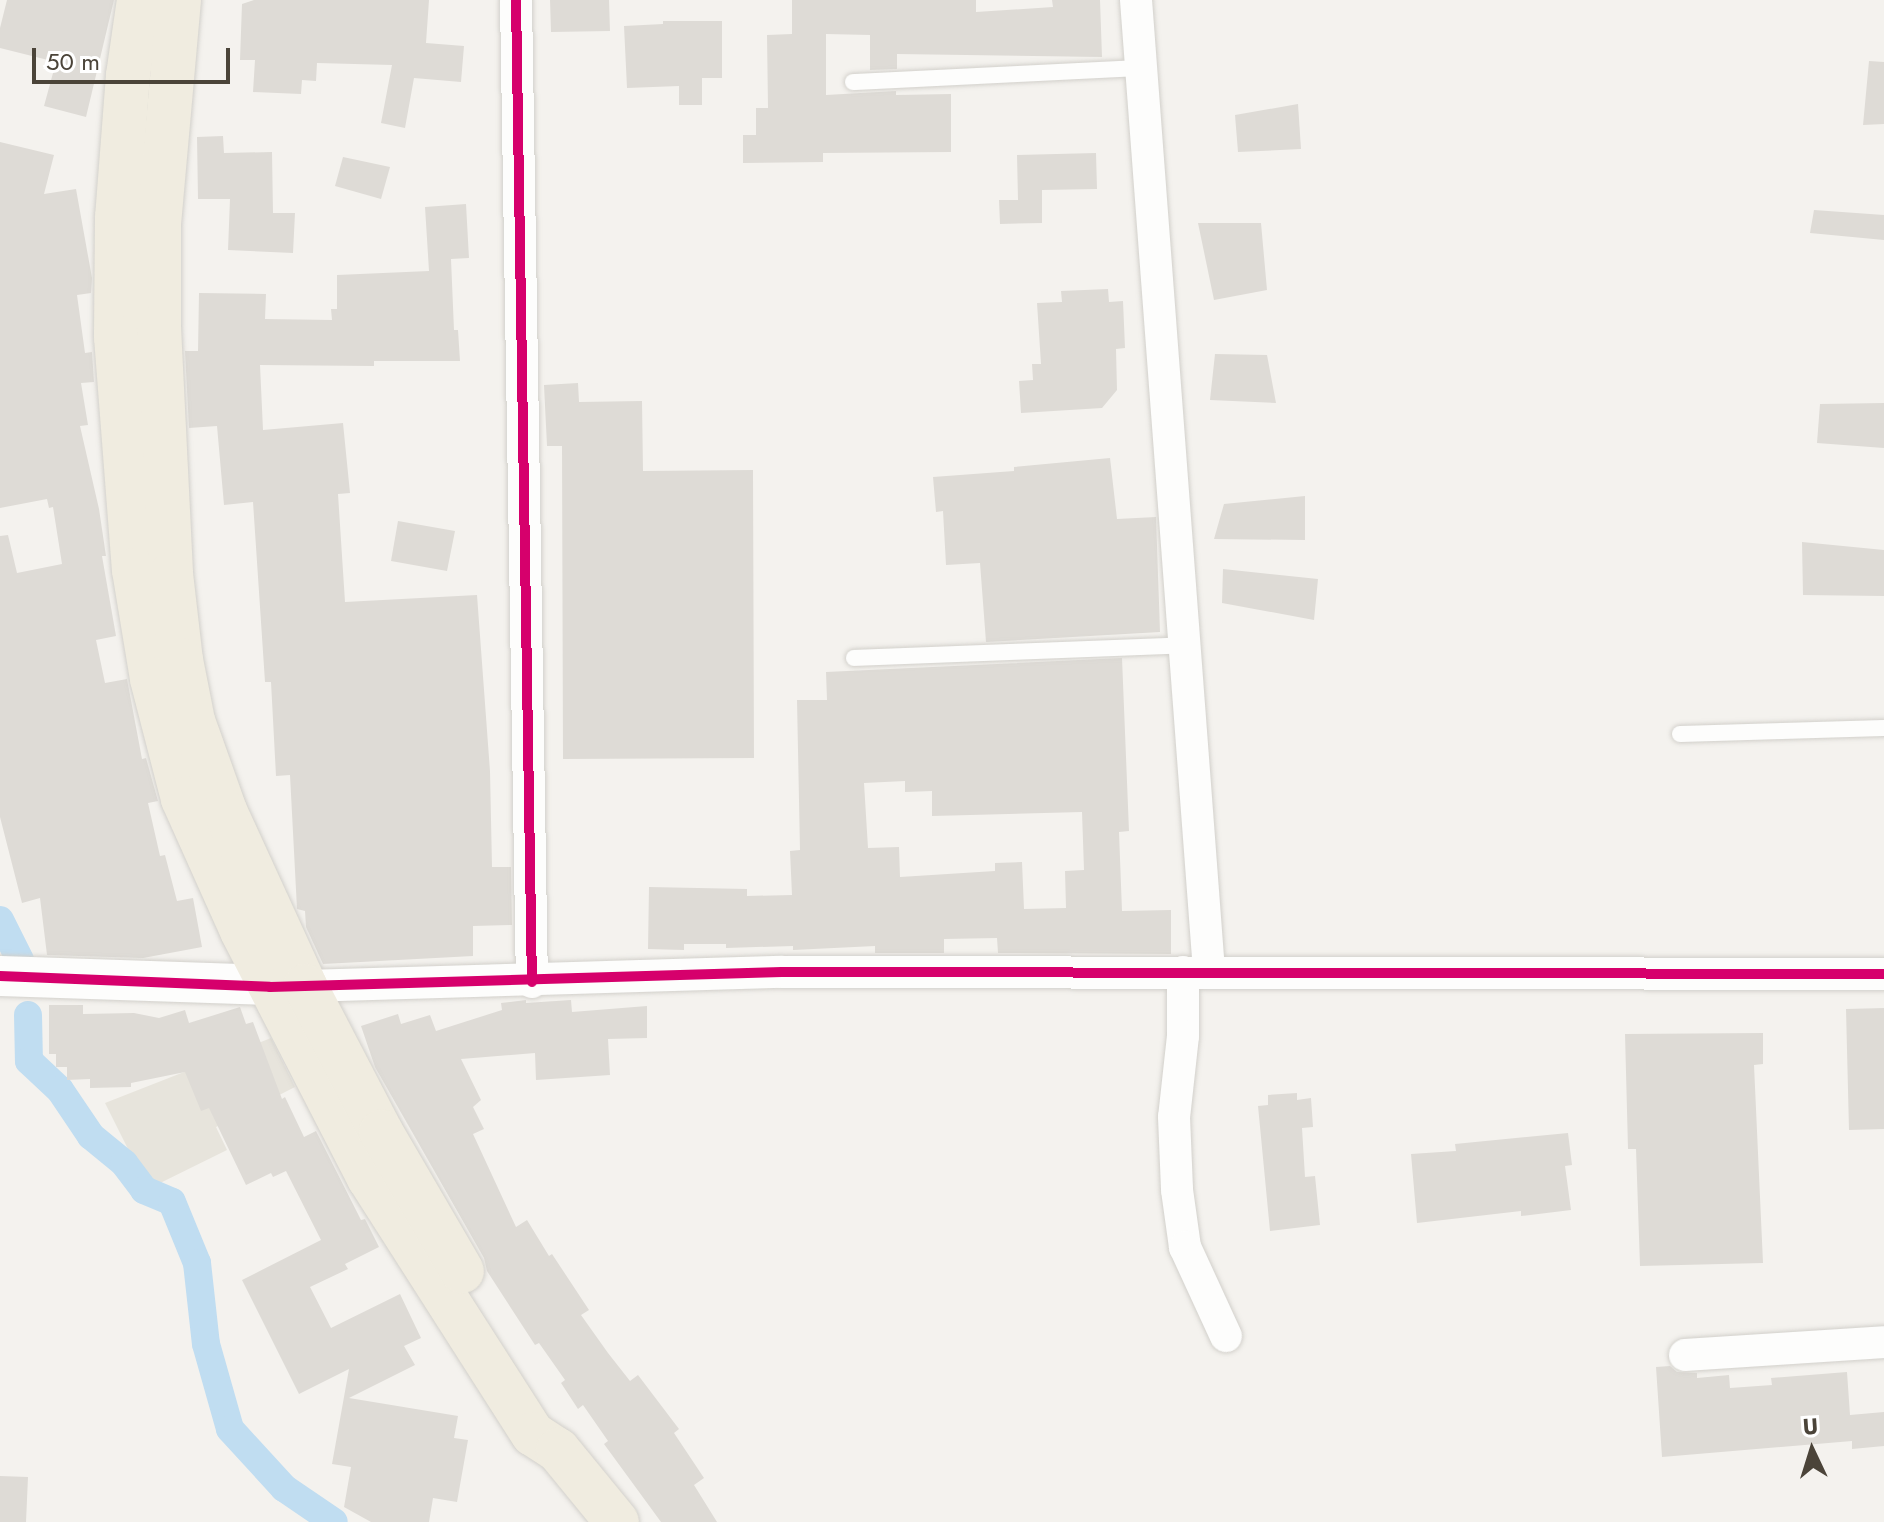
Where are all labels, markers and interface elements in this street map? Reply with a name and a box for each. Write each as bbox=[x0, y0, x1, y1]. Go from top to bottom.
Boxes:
scale bar bbox=[36, 32, 234, 82]
text: 50 m bbox=[46, 44, 100, 79]
north arrow bbox=[1772, 1410, 1852, 1490]
text: U bbox=[1802, 1410, 1819, 1443]

